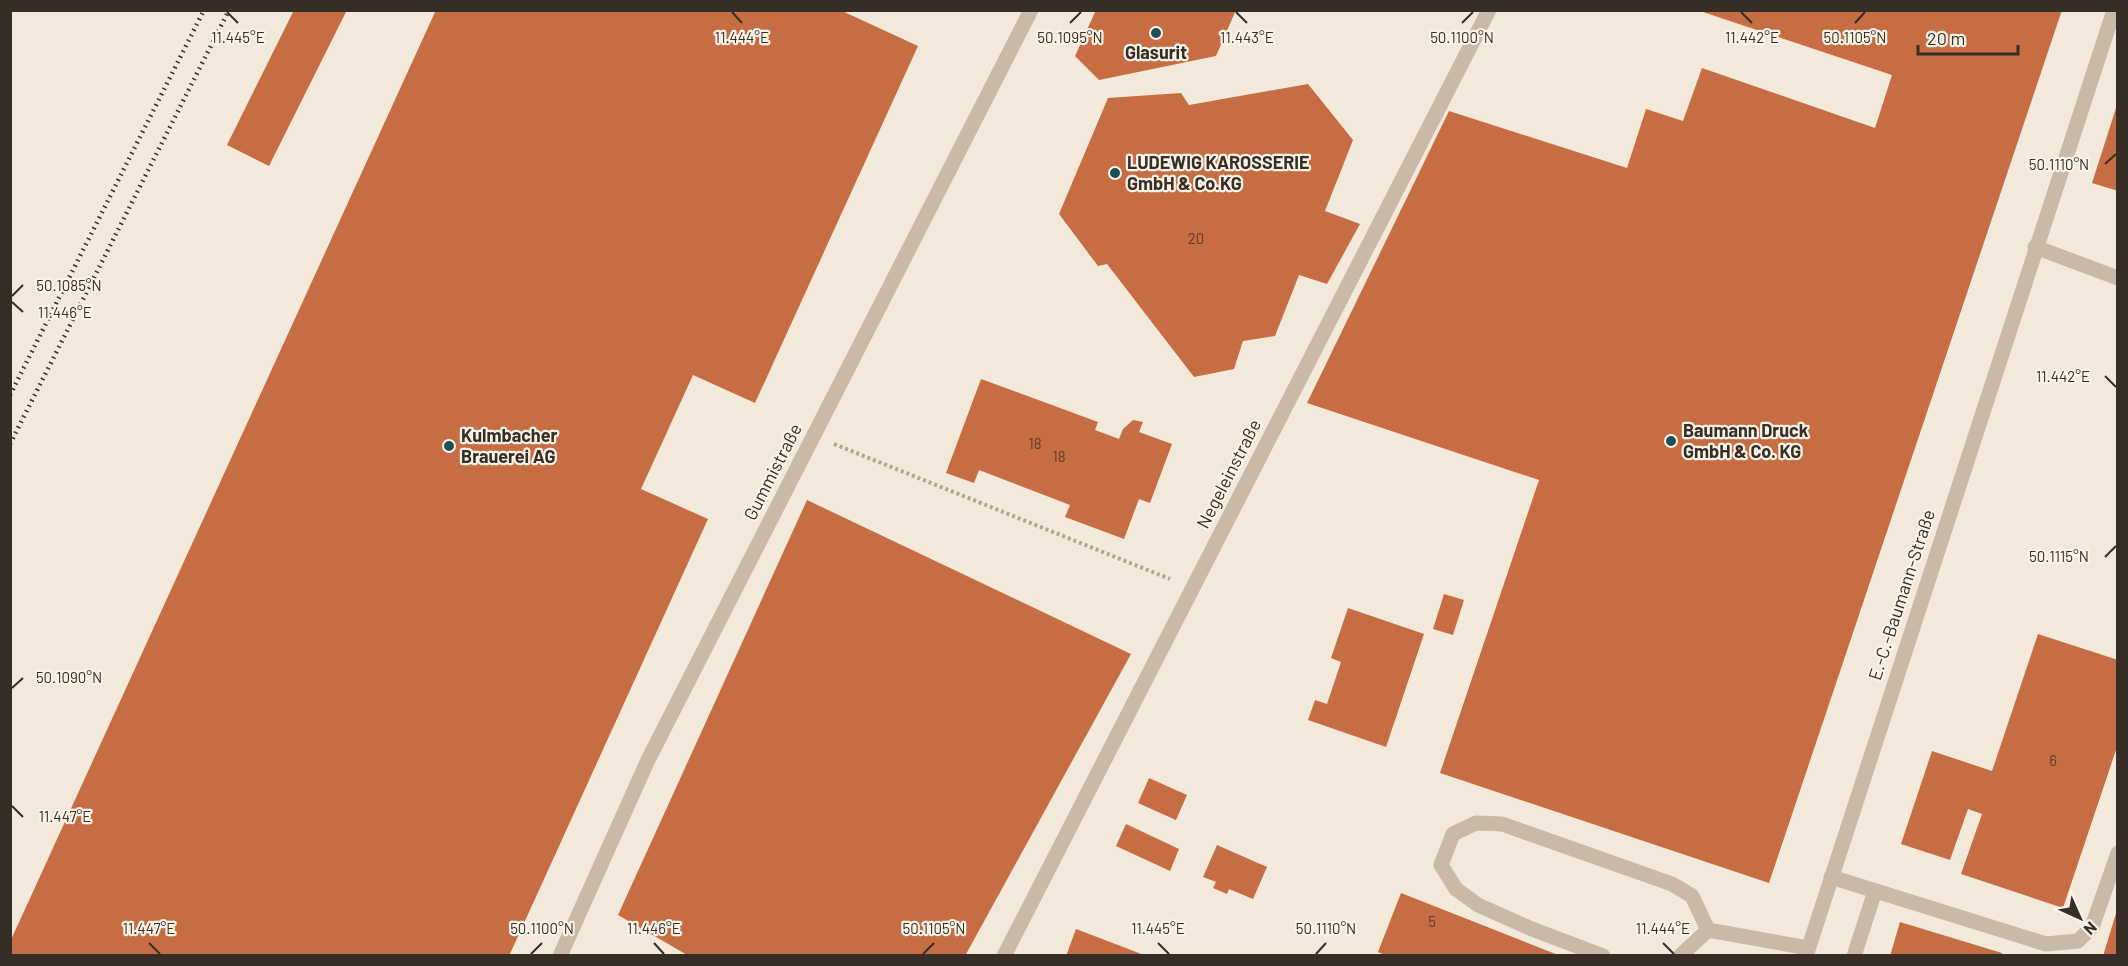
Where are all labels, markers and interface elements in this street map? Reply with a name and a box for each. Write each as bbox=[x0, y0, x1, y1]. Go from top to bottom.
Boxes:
scale bar bbox=[1918, 18, 2018, 56]
marker: Glasurit bbox=[1149, 26, 1163, 40]
text: 20 m bbox=[1927, 27, 1965, 49]
text: 11.445°E bbox=[211, 28, 265, 46]
text: 11.444°E bbox=[715, 28, 769, 46]
text: 50.1095°N bbox=[1037, 28, 1103, 46]
text: 11.443°E bbox=[1220, 28, 1274, 46]
text: 50.1100°N bbox=[1430, 28, 1494, 46]
text: 11.442°E bbox=[1725, 28, 1779, 46]
text: 50.1105°N bbox=[1824, 28, 1886, 46]
place label: Glasurit bbox=[1125, 41, 1187, 63]
place label: LUDEWIG KAROSSERIE GmbH & Co.KG bbox=[1127, 151, 1310, 194]
text: 50.1110°N bbox=[2029, 155, 2089, 173]
marker: LUDEWIG KAROSSERIE GmbH & Co.KG bbox=[1108, 166, 1122, 180]
house number: 20 bbox=[1188, 229, 1204, 247]
text: 50.1085°N bbox=[36, 276, 102, 294]
text: 11.446°E bbox=[38, 303, 92, 321]
text: 11.442°E bbox=[2036, 367, 2090, 385]
street label: Negeleinstraße bbox=[1191, 415, 1265, 532]
place label: Baumann Druck GmbH & Co. KG bbox=[1683, 419, 1809, 462]
street label: Gummistraße bbox=[738, 420, 806, 524]
place label: Kulmbacher Brauerei AG bbox=[461, 424, 557, 467]
house number: 18 bbox=[1028, 434, 1042, 452]
marker: Baumann Druck GmbH & Co. KG bbox=[1664, 434, 1678, 448]
marker: Kulmbacher Brauerei AG bbox=[442, 439, 456, 453]
house number: 18 bbox=[1052, 447, 1066, 465]
street label: E.-C.-Baumann-Straße bbox=[1863, 507, 1939, 683]
text: 50.1115°N bbox=[2029, 547, 2089, 565]
text: 50.1090°N bbox=[36, 668, 102, 686]
house number: 6 bbox=[2049, 751, 2057, 769]
text: 11.447°E bbox=[39, 807, 91, 825]
north arrow bbox=[2050, 888, 2110, 948]
house number: 5 bbox=[1428, 912, 1436, 930]
text: N bbox=[2080, 918, 2101, 939]
text: 11.447°E bbox=[123, 919, 175, 937]
text: 50.1100°N bbox=[510, 919, 574, 937]
text: 11.446°E bbox=[627, 919, 681, 937]
text: 50.1105°N bbox=[903, 919, 965, 937]
text: 11.445°E bbox=[1131, 919, 1185, 937]
text: 50.1110°N bbox=[1296, 919, 1356, 937]
text: 11.444°E bbox=[1636, 919, 1690, 937]

